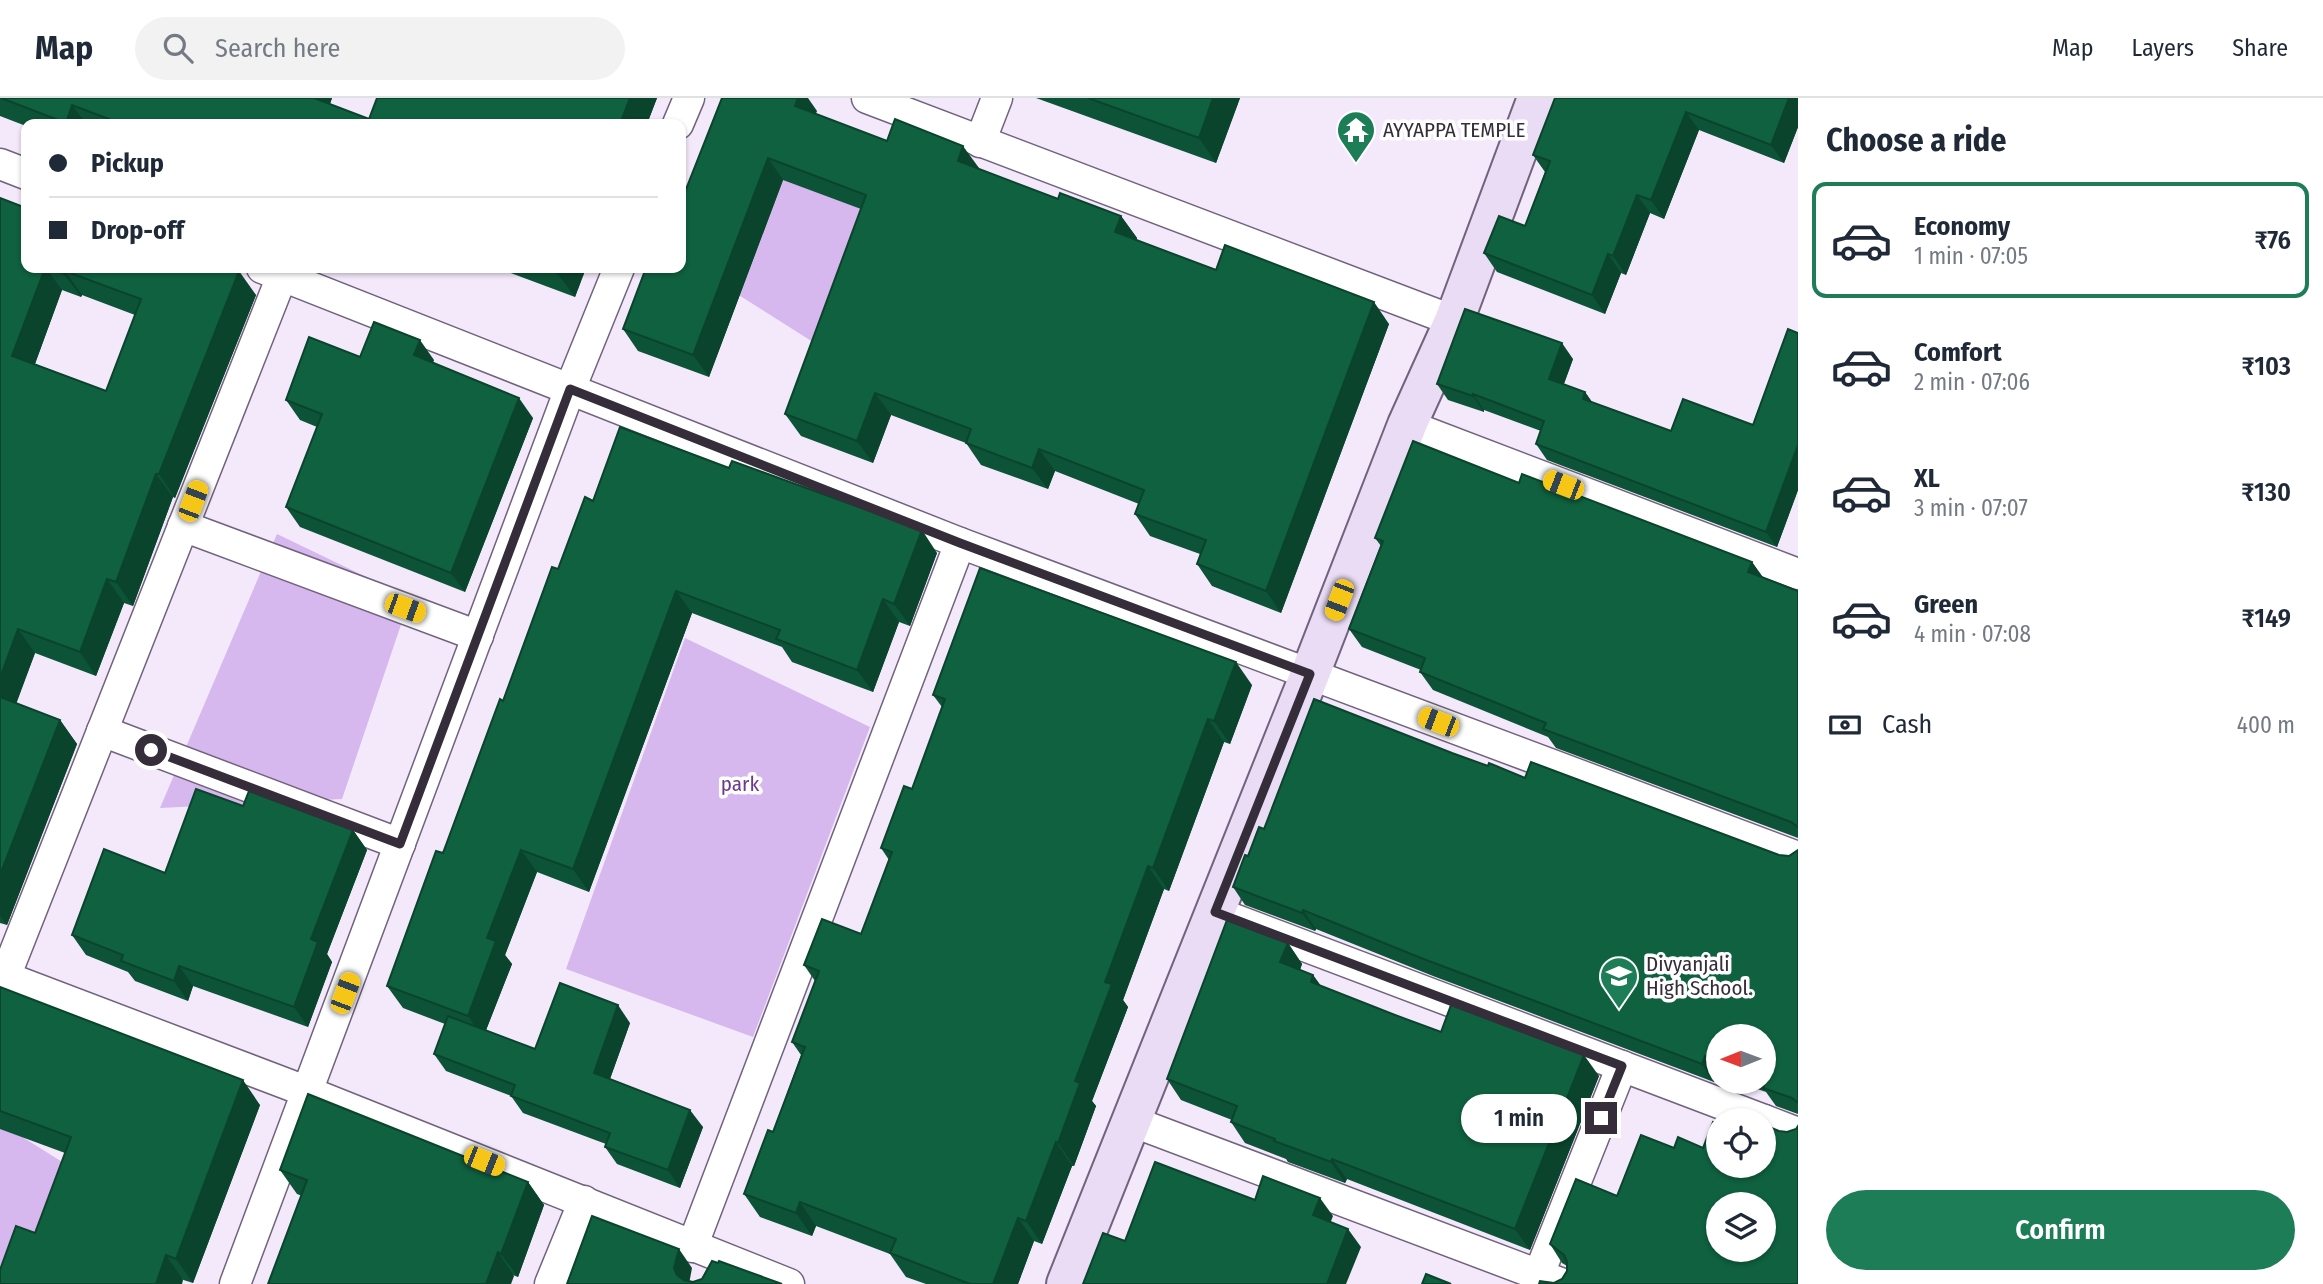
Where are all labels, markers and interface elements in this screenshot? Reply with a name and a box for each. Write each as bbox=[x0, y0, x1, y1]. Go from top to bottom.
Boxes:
search box bbox=[135, 17, 625, 80]
text: Map bbox=[35, 28, 93, 68]
icon: search bbox=[159, 29, 197, 67]
text: Search here bbox=[215, 33, 340, 64]
text: Map bbox=[2052, 34, 2094, 62]
text: Layers bbox=[2132, 34, 2194, 62]
text: Share bbox=[2232, 34, 2288, 62]
temple icon: AYYAPPA TEMPLE bbox=[1335, 109, 1377, 164]
place label: AYYAPPA TEMPLE bbox=[1383, 117, 1525, 143]
text: Choose a ride bbox=[1826, 121, 2007, 159]
text: Pickup bbox=[91, 148, 164, 179]
icon: car bbox=[1830, 209, 1893, 272]
text: Economy bbox=[1914, 211, 2010, 242]
text: Drop-off bbox=[91, 215, 184, 246]
text: ₹76 bbox=[2254, 225, 2291, 256]
text: 1 min · 07:05 bbox=[1914, 242, 2028, 270]
icon: car bbox=[1830, 335, 1893, 398]
text: Comfort bbox=[1914, 337, 2002, 368]
text: ₹103 bbox=[2242, 351, 2291, 382]
text: 2 min · 07:06 bbox=[1914, 368, 2030, 396]
icon: car bbox=[1830, 461, 1893, 524]
text: XL bbox=[1914, 463, 1940, 494]
car bbox=[1540, 468, 1587, 502]
text: ₹130 bbox=[2241, 477, 2291, 508]
car bbox=[176, 478, 211, 524]
text: 3 min · 07:07 bbox=[1914, 494, 2028, 522]
car bbox=[1322, 577, 1357, 623]
icon: car bbox=[1830, 587, 1893, 650]
text: Green bbox=[1914, 589, 1978, 620]
car bbox=[382, 591, 429, 625]
text: ₹149 bbox=[2242, 603, 2291, 634]
text: 4 min · 07:08 bbox=[1914, 620, 2031, 648]
car bbox=[1415, 705, 1462, 739]
icon: cash bbox=[1826, 706, 1864, 744]
text: Cash bbox=[1882, 709, 1932, 740]
text: 400 m bbox=[2237, 711, 2295, 739]
route start bbox=[135, 734, 167, 766]
park label: park bbox=[721, 771, 759, 797]
place label: Divyanjali High School. bbox=[1646, 951, 1753, 1001]
school or university icon: Divyanjali High School. bbox=[1598, 955, 1640, 1010]
car bbox=[328, 970, 363, 1016]
north arrow bbox=[1706, 1024, 1776, 1094]
map controls bbox=[1706, 1024, 1776, 1262]
callout: 1 min bbox=[1461, 1094, 1576, 1142]
route end bbox=[1585, 1102, 1617, 1134]
text: 1 min bbox=[1494, 1104, 1544, 1132]
button: locate bbox=[1706, 1108, 1776, 1178]
car bbox=[461, 1143, 508, 1179]
button: Confirm bbox=[1826, 1190, 2295, 1270]
button: layers bbox=[1706, 1192, 1776, 1262]

